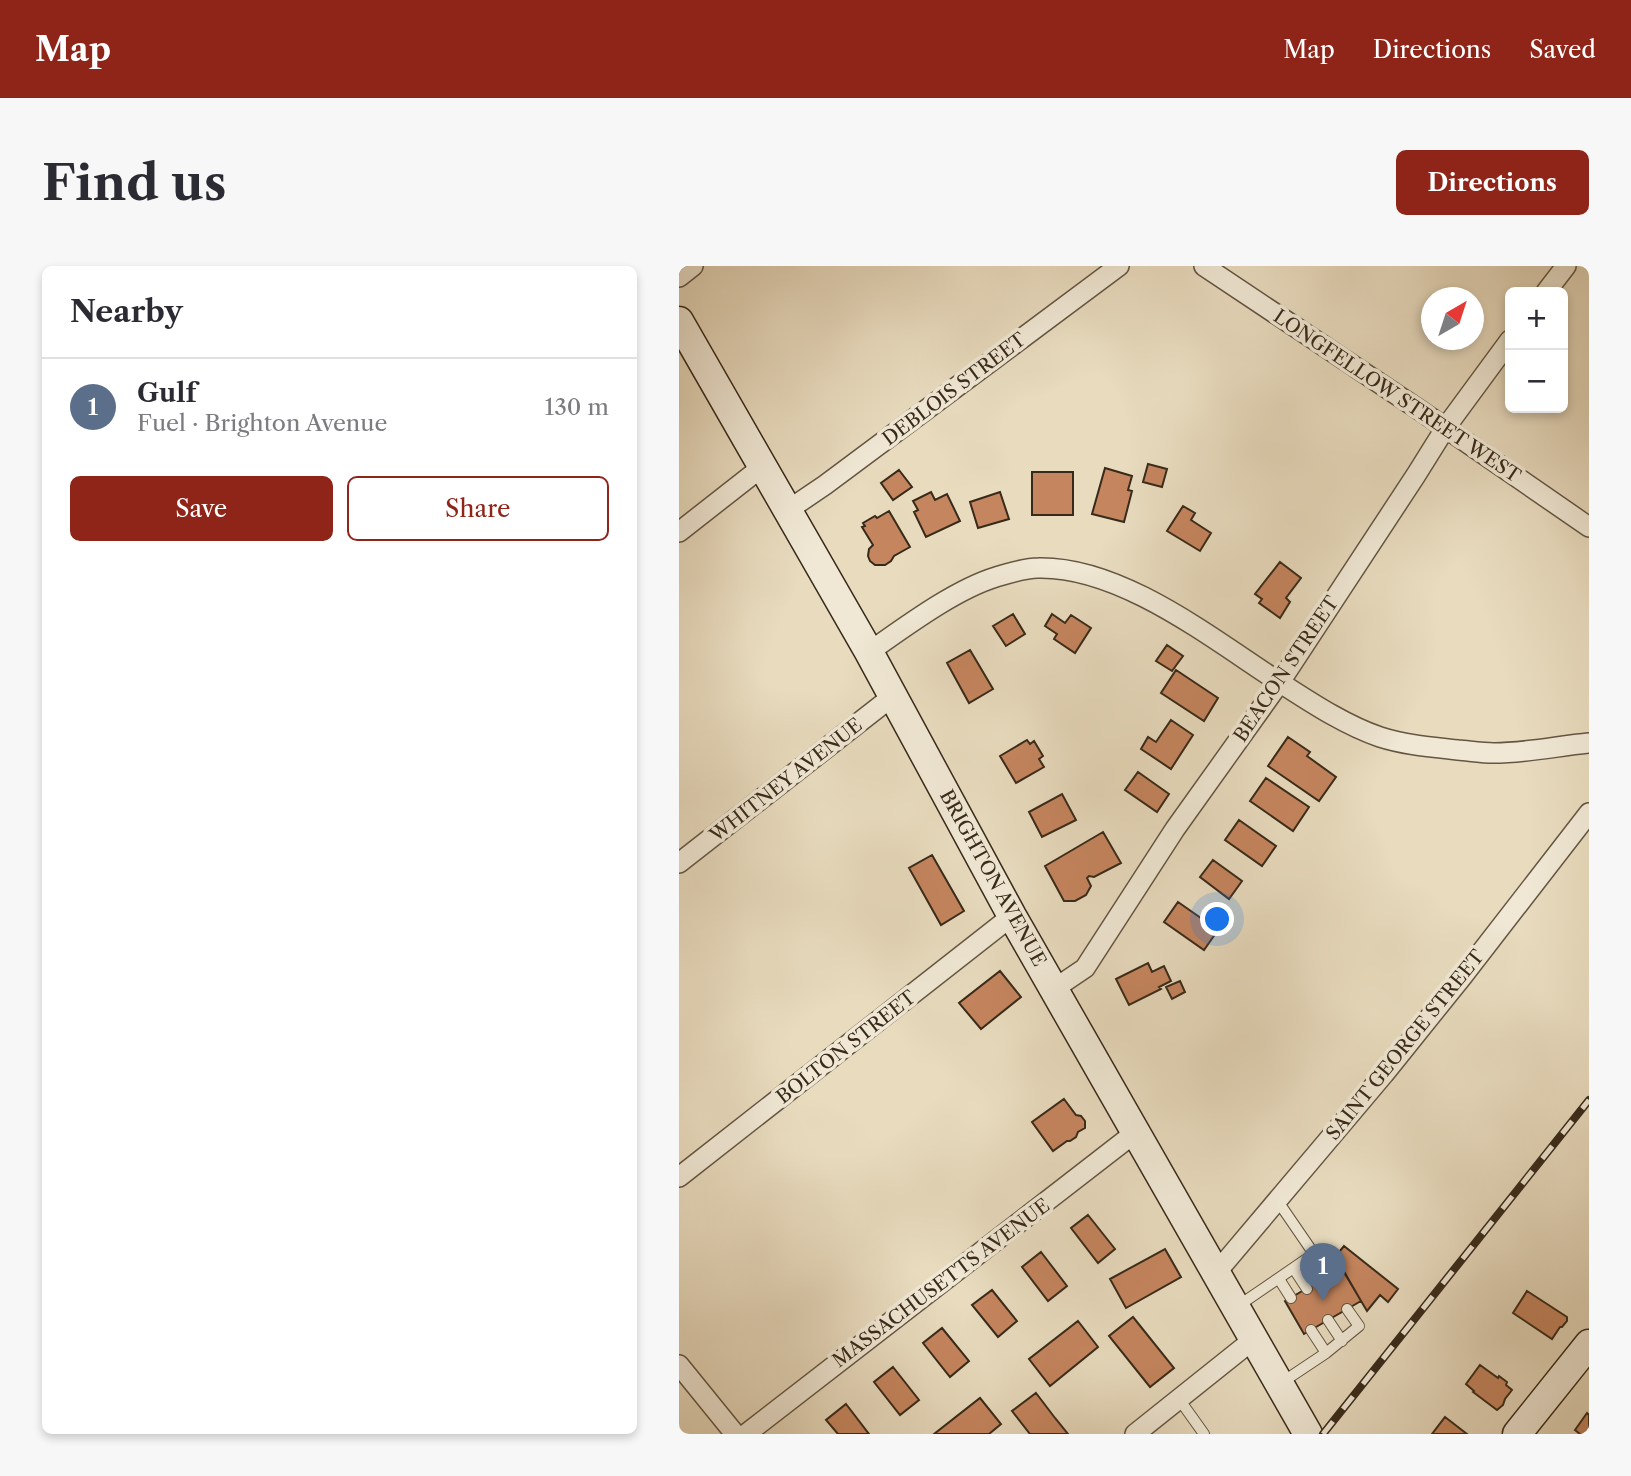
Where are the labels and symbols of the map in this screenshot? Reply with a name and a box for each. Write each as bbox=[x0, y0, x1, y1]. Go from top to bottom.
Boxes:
north arrow bbox=[1421, 287, 1484, 350]
street label: LONGFELLOW STREET WEST bbox=[1269, 305, 1525, 488]
street label: DEBLOIS STREET bbox=[878, 327, 1031, 450]
street label: BEACON STREET bbox=[1229, 591, 1344, 746]
street label: WHITNEY AVENUE bbox=[704, 713, 867, 847]
street label: BRIGHTON AVENUE bbox=[935, 786, 1051, 970]
your location bbox=[1200, 902, 1234, 936]
street label: SAINT GEORGE STREET bbox=[1321, 945, 1489, 1145]
street label: BOLTON STREET bbox=[772, 985, 921, 1108]
street label: MASSACHUSETTS AVENUE bbox=[828, 1194, 1054, 1372]
pin: 1 bbox=[1300, 1243, 1346, 1301]

